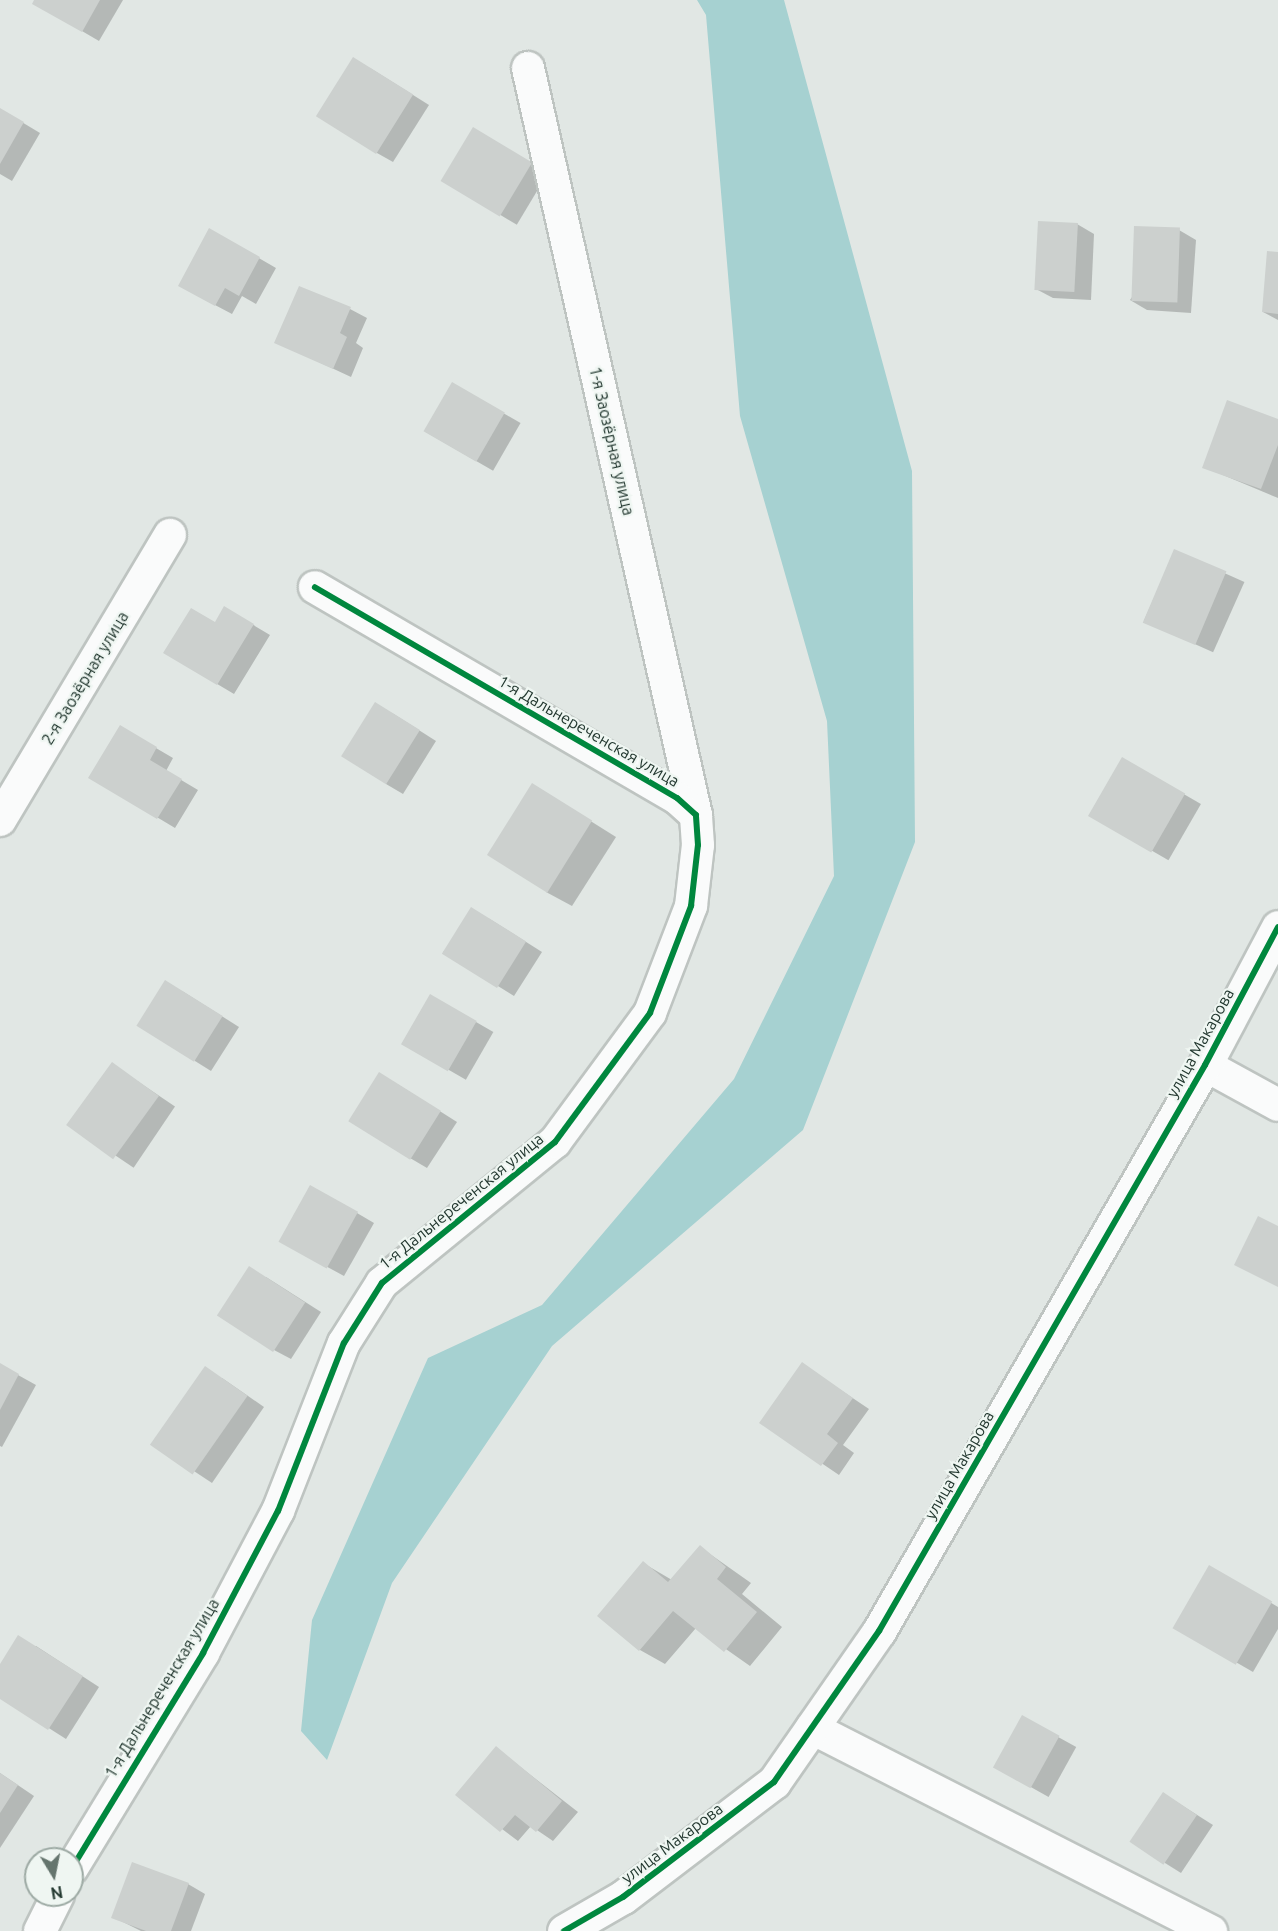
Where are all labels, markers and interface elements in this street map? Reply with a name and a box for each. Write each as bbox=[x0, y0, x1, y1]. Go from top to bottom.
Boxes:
street label: 1-я Заозёрная улица bbox=[586, 365, 638, 517]
street label: 2-я Заозёрная улица bbox=[38, 608, 132, 748]
street label: 1-я Дальнереченская улица bbox=[495, 671, 683, 791]
street label: улица Макарова bbox=[1162, 985, 1238, 1101]
street label: 1-я Дальнереченская улица bbox=[375, 1129, 547, 1273]
street label: улица Макарова bbox=[920, 1407, 998, 1523]
street label: 1-я Дальнереченская улица bbox=[101, 1595, 223, 1781]
street label: улица Макарова bbox=[618, 1799, 726, 1887]
north arrow bbox=[24, 1847, 84, 1907]
text: N bbox=[49, 1883, 64, 1903]

